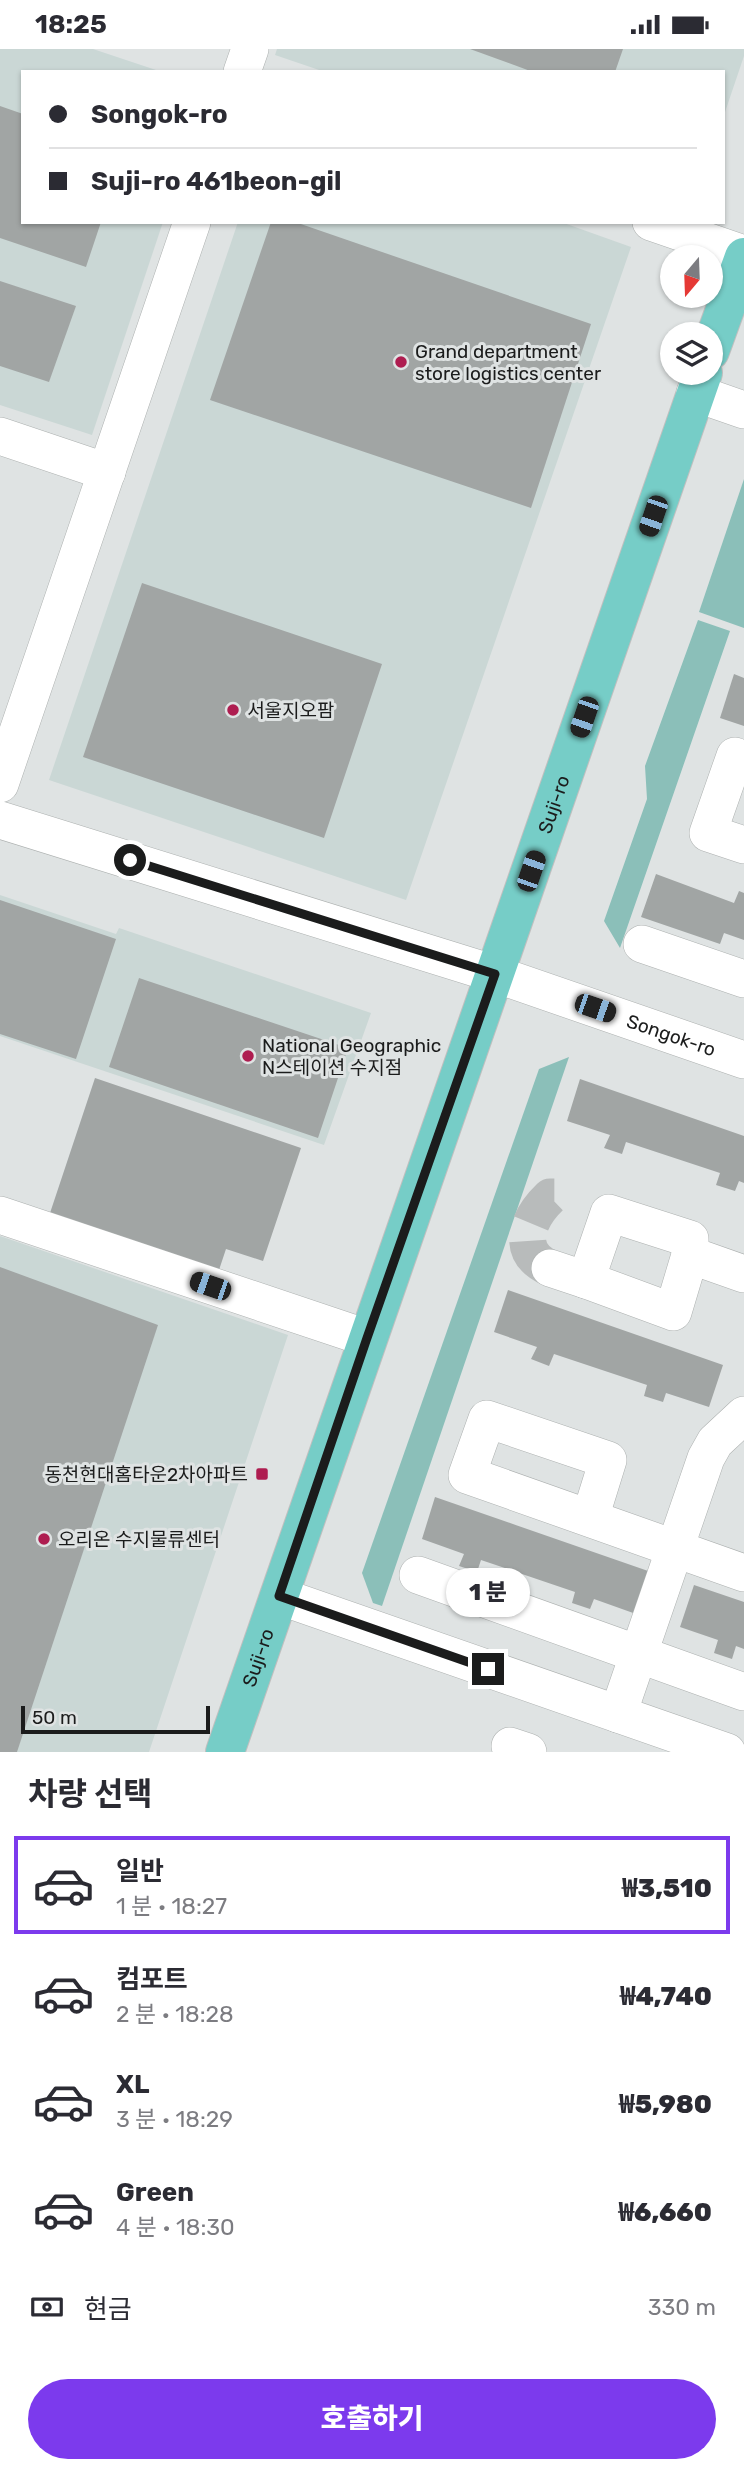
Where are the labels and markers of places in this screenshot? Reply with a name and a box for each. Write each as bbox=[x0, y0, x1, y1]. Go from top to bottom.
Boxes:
place label: Grand department store logistics center bbox=[415, 340, 602, 385]
marker: Grand department store logistics center bbox=[393, 354, 409, 370]
place label: 서울지오팜 bbox=[247, 699, 334, 722]
marker: 서울지오팜 bbox=[225, 702, 241, 718]
place label: National Geographic N스테이션 수지점 bbox=[262, 1034, 441, 1079]
marker: National Geographic N스테이션 수지점 bbox=[240, 1048, 256, 1064]
place label: 동천현대홈타운2차아파트 bbox=[45, 1463, 248, 1486]
marker: 동천현대홈타운2차아파트 bbox=[254, 1466, 270, 1482]
place label: 오리온 수지물류센터 bbox=[58, 1528, 220, 1551]
marker: 오리온 수지물류센터 bbox=[36, 1531, 52, 1547]

